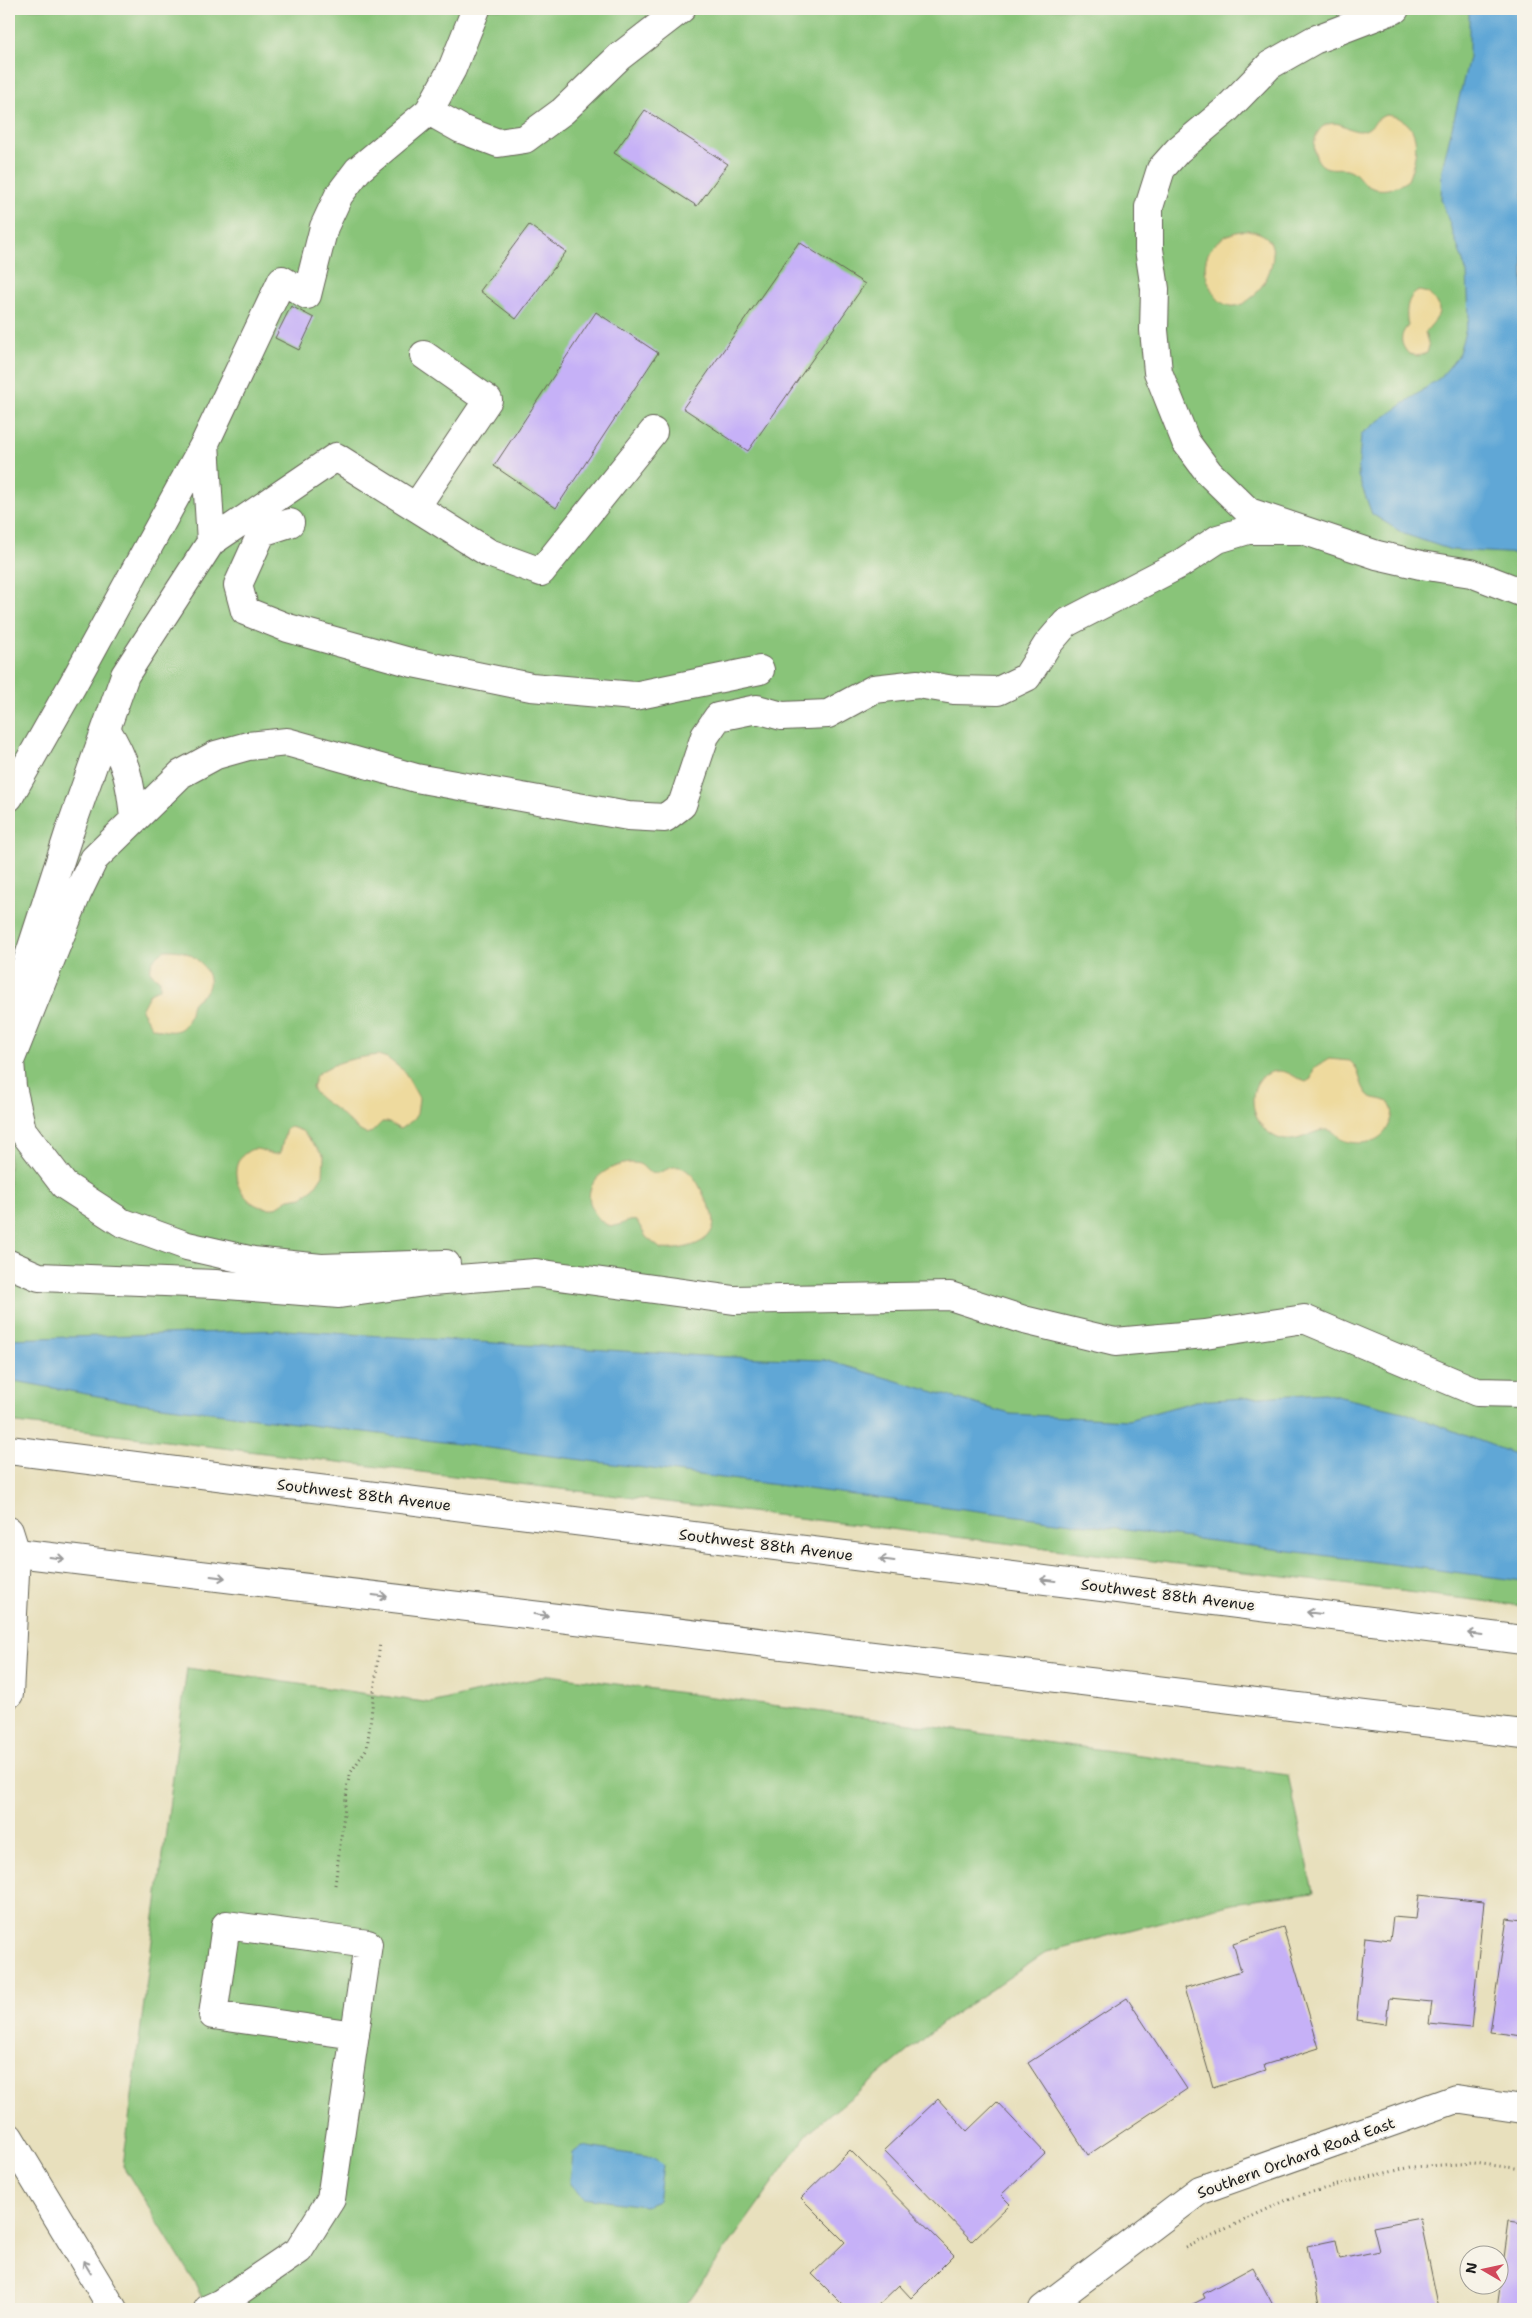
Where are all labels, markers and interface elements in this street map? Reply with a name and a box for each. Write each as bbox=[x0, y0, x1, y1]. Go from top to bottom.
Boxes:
street label: Southwest 88th Avenue bbox=[276, 1474, 452, 1516]
street label: Southwest 88th Avenue bbox=[678, 1524, 854, 1566]
one-way arrow bbox=[49, 1553, 65, 1563]
one-way arrow bbox=[879, 1555, 895, 1565]
one-way arrow bbox=[210, 1572, 226, 1582]
street label: Southwest 88th Avenue bbox=[1080, 1574, 1256, 1616]
one-way arrow bbox=[1041, 1575, 1057, 1585]
one-way arrow bbox=[372, 1591, 388, 1601]
one-way arrow bbox=[1306, 1608, 1322, 1618]
one-way arrow bbox=[533, 1610, 549, 1620]
one-way arrow bbox=[1467, 1629, 1483, 1639]
street label: Southern Orchard Road East bbox=[1194, 2113, 1398, 2203]
north arrow bbox=[1460, 2246, 1510, 2296]
one-way arrow bbox=[82, 2261, 92, 2275]
text: N bbox=[1461, 2261, 1481, 2275]

